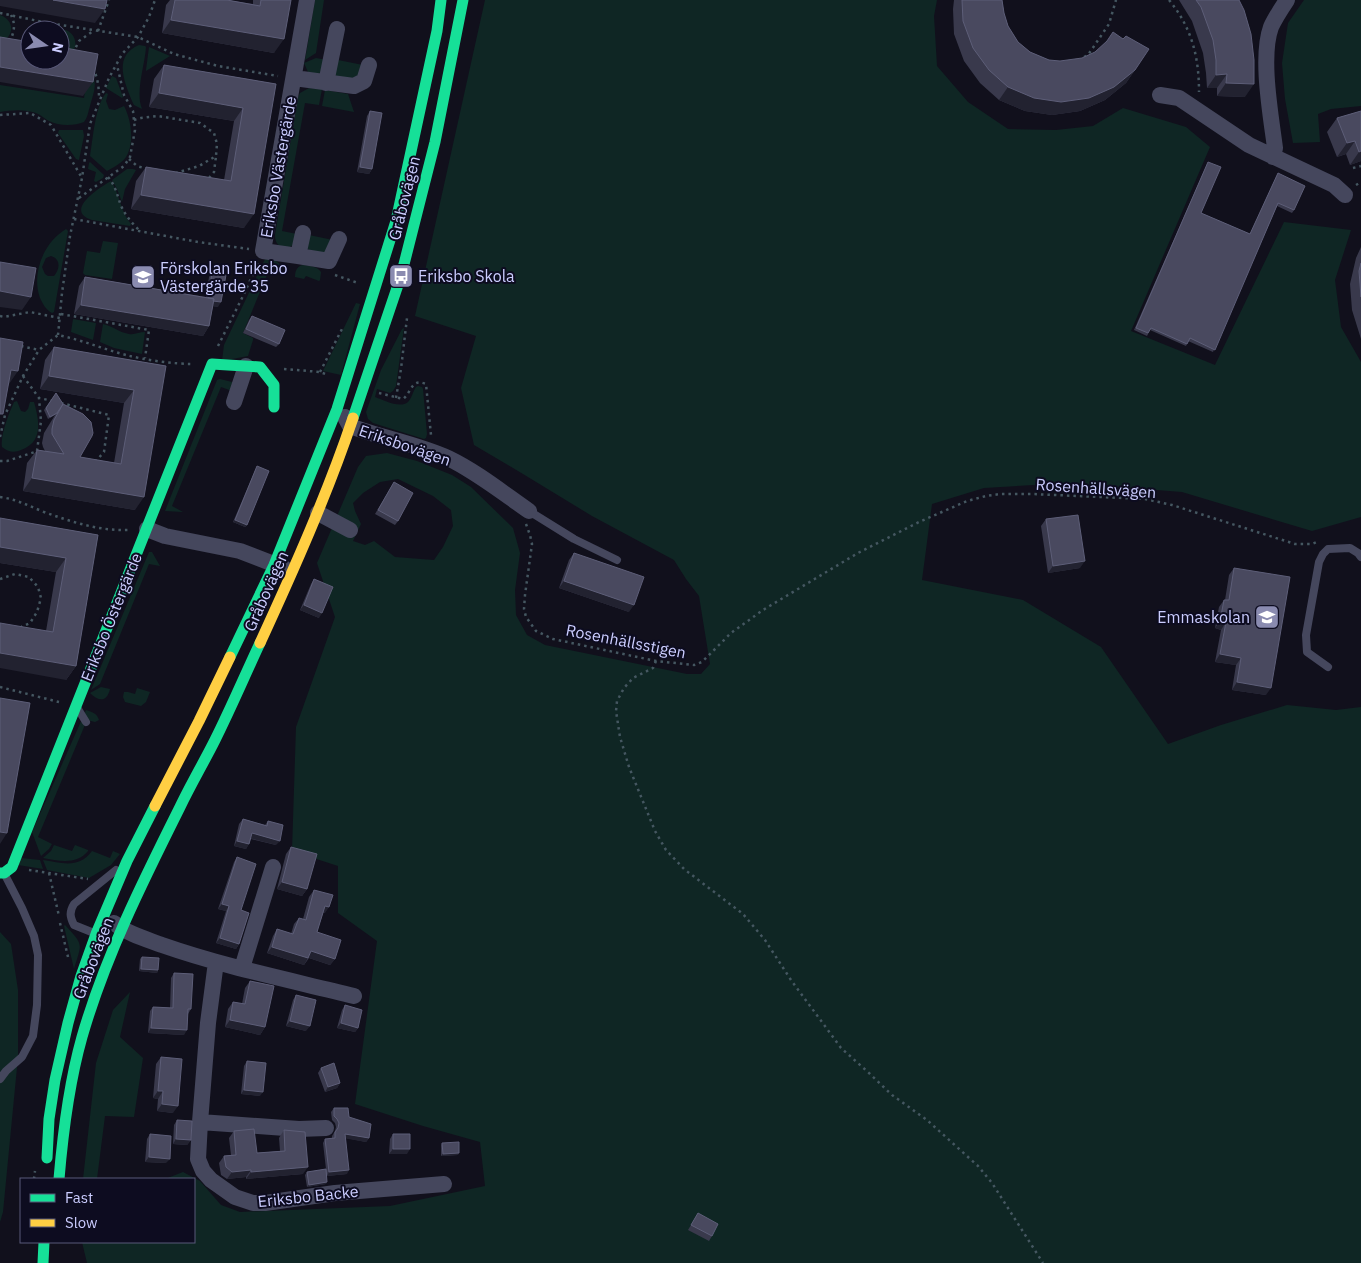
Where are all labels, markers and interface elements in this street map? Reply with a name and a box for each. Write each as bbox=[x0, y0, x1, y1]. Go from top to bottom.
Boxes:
north arrow bbox=[20, 20, 70, 70]
text: N bbox=[48, 41, 68, 55]
street label: Eriksbo Västergärde bbox=[256, 94, 300, 239]
street label: Gråbovägen bbox=[384, 154, 424, 242]
place label: Förskolan Eriksbo Västergärde 35 bbox=[160, 258, 288, 296]
bus stop icon: Eriksbo Skola bbox=[388, 263, 414, 289]
school or university icon: Förskolan Eriksbo Västergärde 35 bbox=[130, 264, 156, 290]
place label: Eriksbo Skola bbox=[418, 266, 515, 286]
street label: Eriksbovägen bbox=[356, 420, 454, 470]
street label: Rosenhällsvägen bbox=[1035, 474, 1157, 502]
street label: Gråbovägen bbox=[239, 548, 293, 634]
street label: Eriksbo Östergärde bbox=[76, 550, 146, 684]
school or university icon: Emmaskolan bbox=[1254, 604, 1280, 630]
place label: Emmaskolan bbox=[1157, 607, 1250, 627]
street label: Rosenhällsstigen bbox=[564, 620, 688, 662]
street label: Gråbovägen bbox=[68, 914, 118, 1002]
legend bbox=[20, 1178, 195, 1243]
street label: Eriksbo Backe bbox=[257, 1181, 360, 1211]
text: Fast bbox=[65, 1188, 93, 1207]
text: Slow bbox=[65, 1213, 98, 1232]

